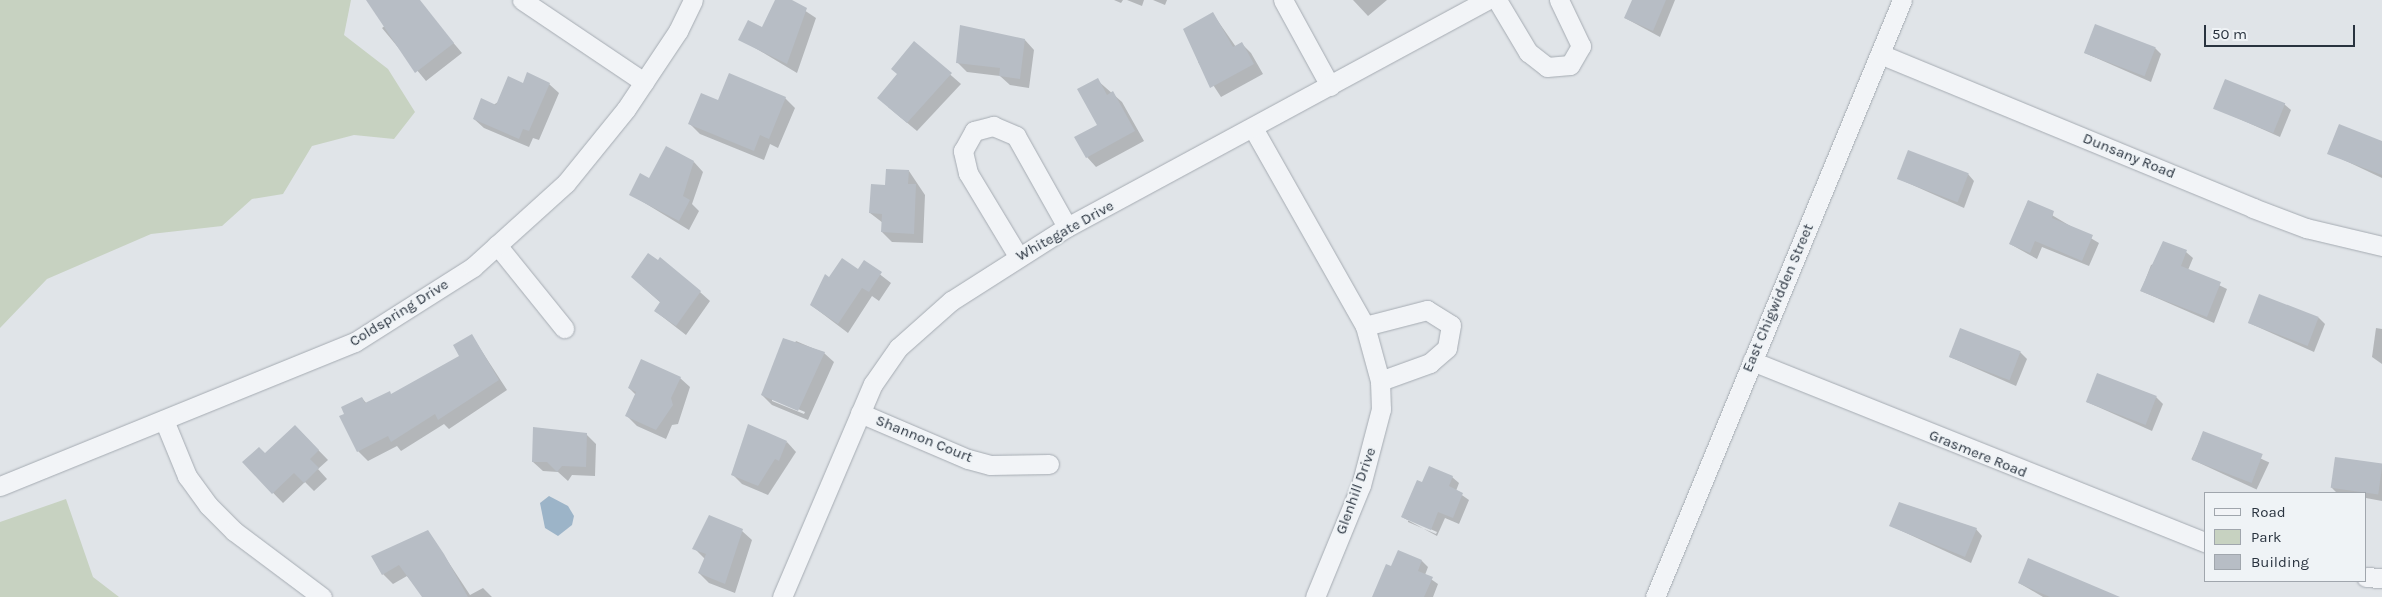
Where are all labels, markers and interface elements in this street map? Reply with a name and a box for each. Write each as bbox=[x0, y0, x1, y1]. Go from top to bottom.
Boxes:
scale bar bbox=[2207, 15, 2358, 47]
text: 50 m bbox=[2212, 25, 2247, 43]
street label: Dunsany Road bbox=[2080, 129, 2178, 183]
street label: Whitegate Drive bbox=[1013, 197, 1117, 265]
street label: East Chigwidden Street bbox=[1739, 221, 1817, 375]
street label: Coldspring Drive bbox=[346, 275, 452, 351]
street label: Shannon Court bbox=[873, 411, 975, 467]
street label: Grasmere Road bbox=[1926, 426, 2030, 482]
street label: Glenhill Drive bbox=[1332, 445, 1380, 537]
legend bbox=[2204, 492, 2367, 582]
text: Road bbox=[2251, 503, 2286, 521]
text: Park bbox=[2251, 528, 2281, 546]
text: Building bbox=[2251, 553, 2309, 571]

